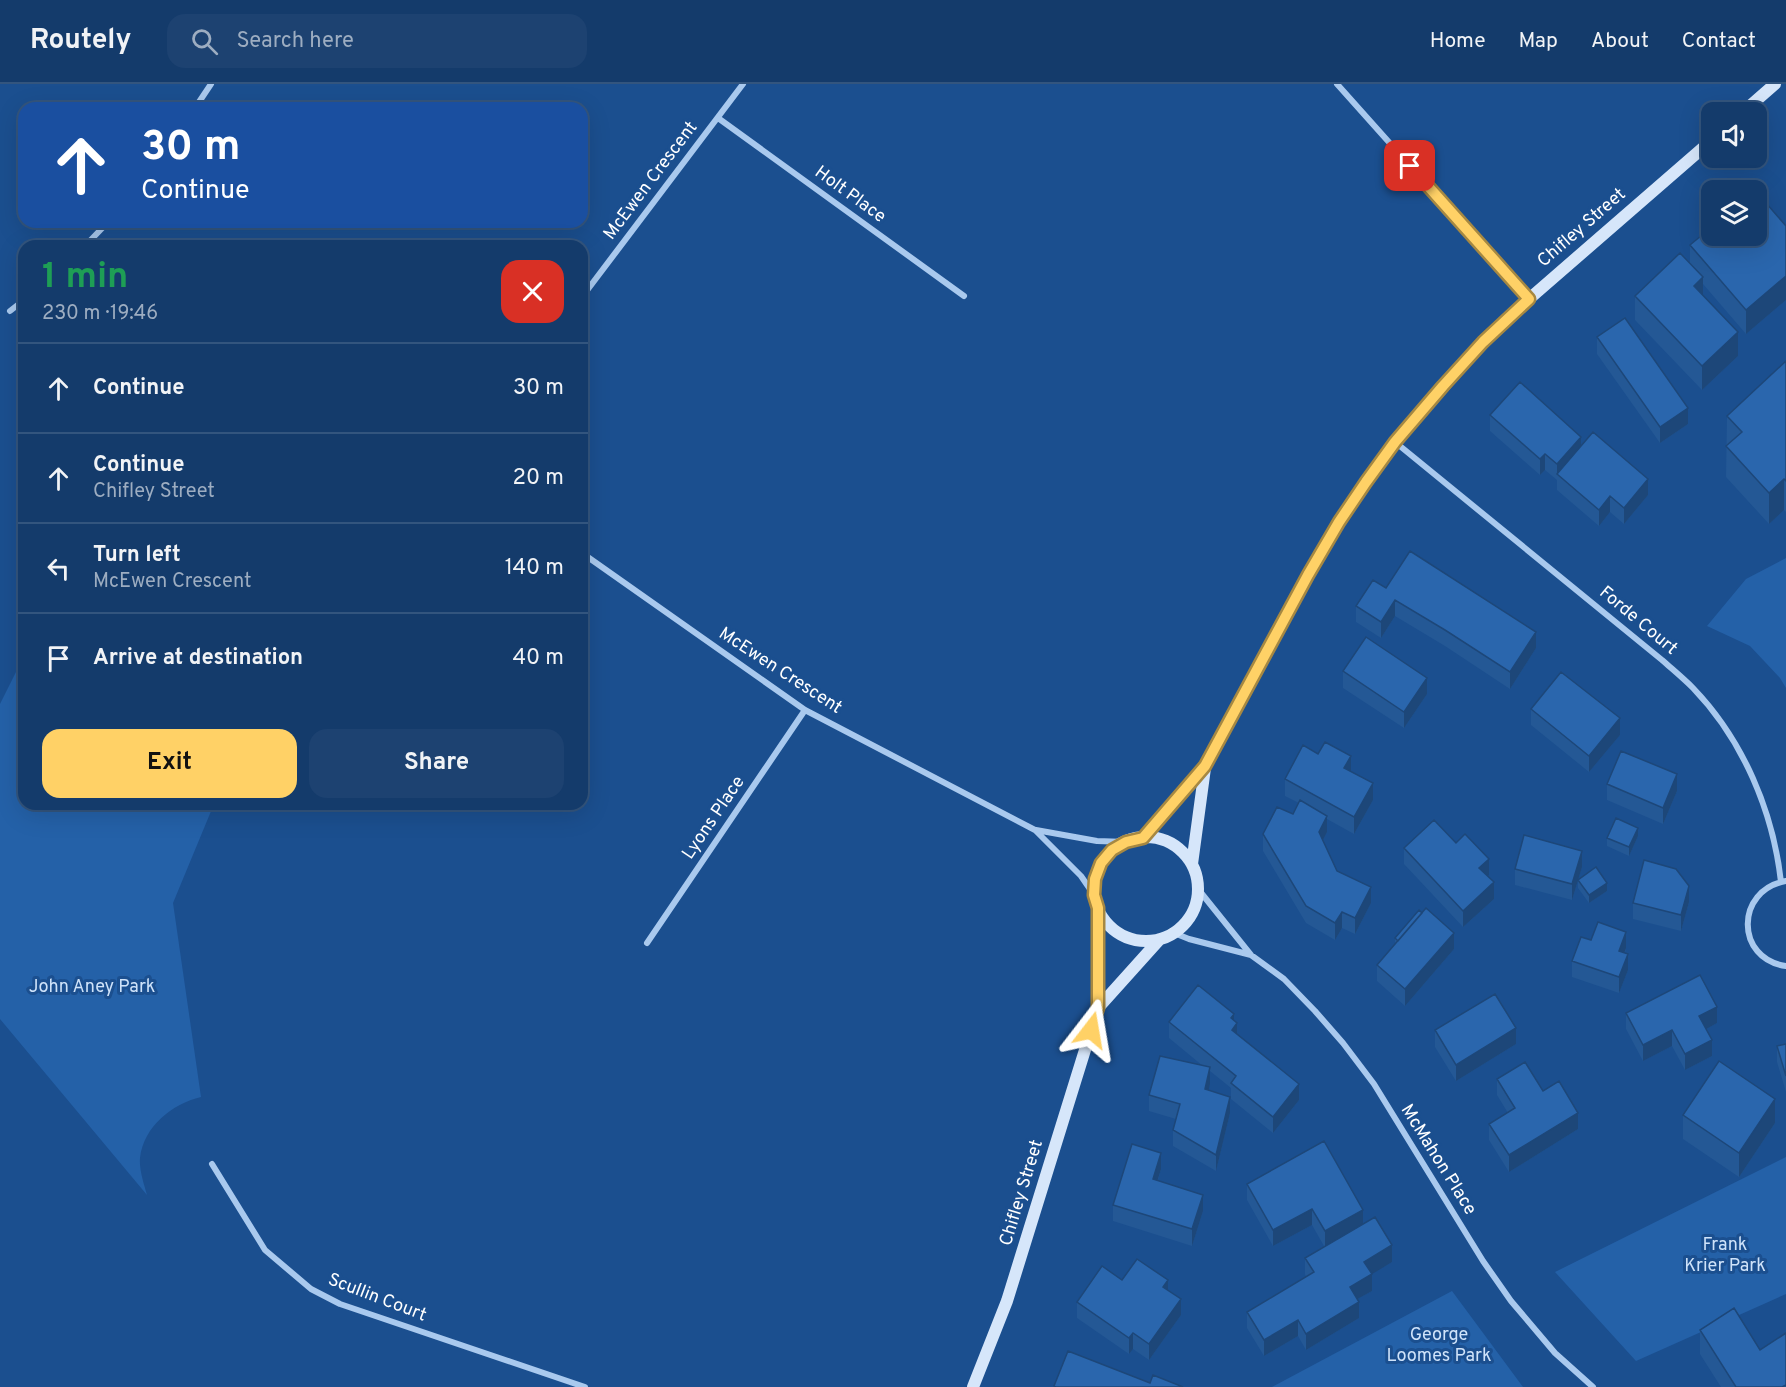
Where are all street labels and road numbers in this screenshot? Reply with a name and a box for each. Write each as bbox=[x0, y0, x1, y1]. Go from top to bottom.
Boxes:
street label: McEwen Crescent bbox=[599, 117, 703, 245]
street label: Holt Place bbox=[810, 161, 890, 229]
street label: Chifley Street bbox=[1533, 183, 1631, 273]
street label: Forde Court bbox=[1594, 582, 1682, 660]
street label: McEwen Crescent bbox=[714, 623, 846, 719]
street label: Lyons Place bbox=[678, 772, 750, 864]
street label: McMahon Place bbox=[1395, 1100, 1481, 1220]
street label: Chifley Street bbox=[995, 1137, 1049, 1249]
street label: Scullin Court bbox=[324, 1269, 430, 1327]

